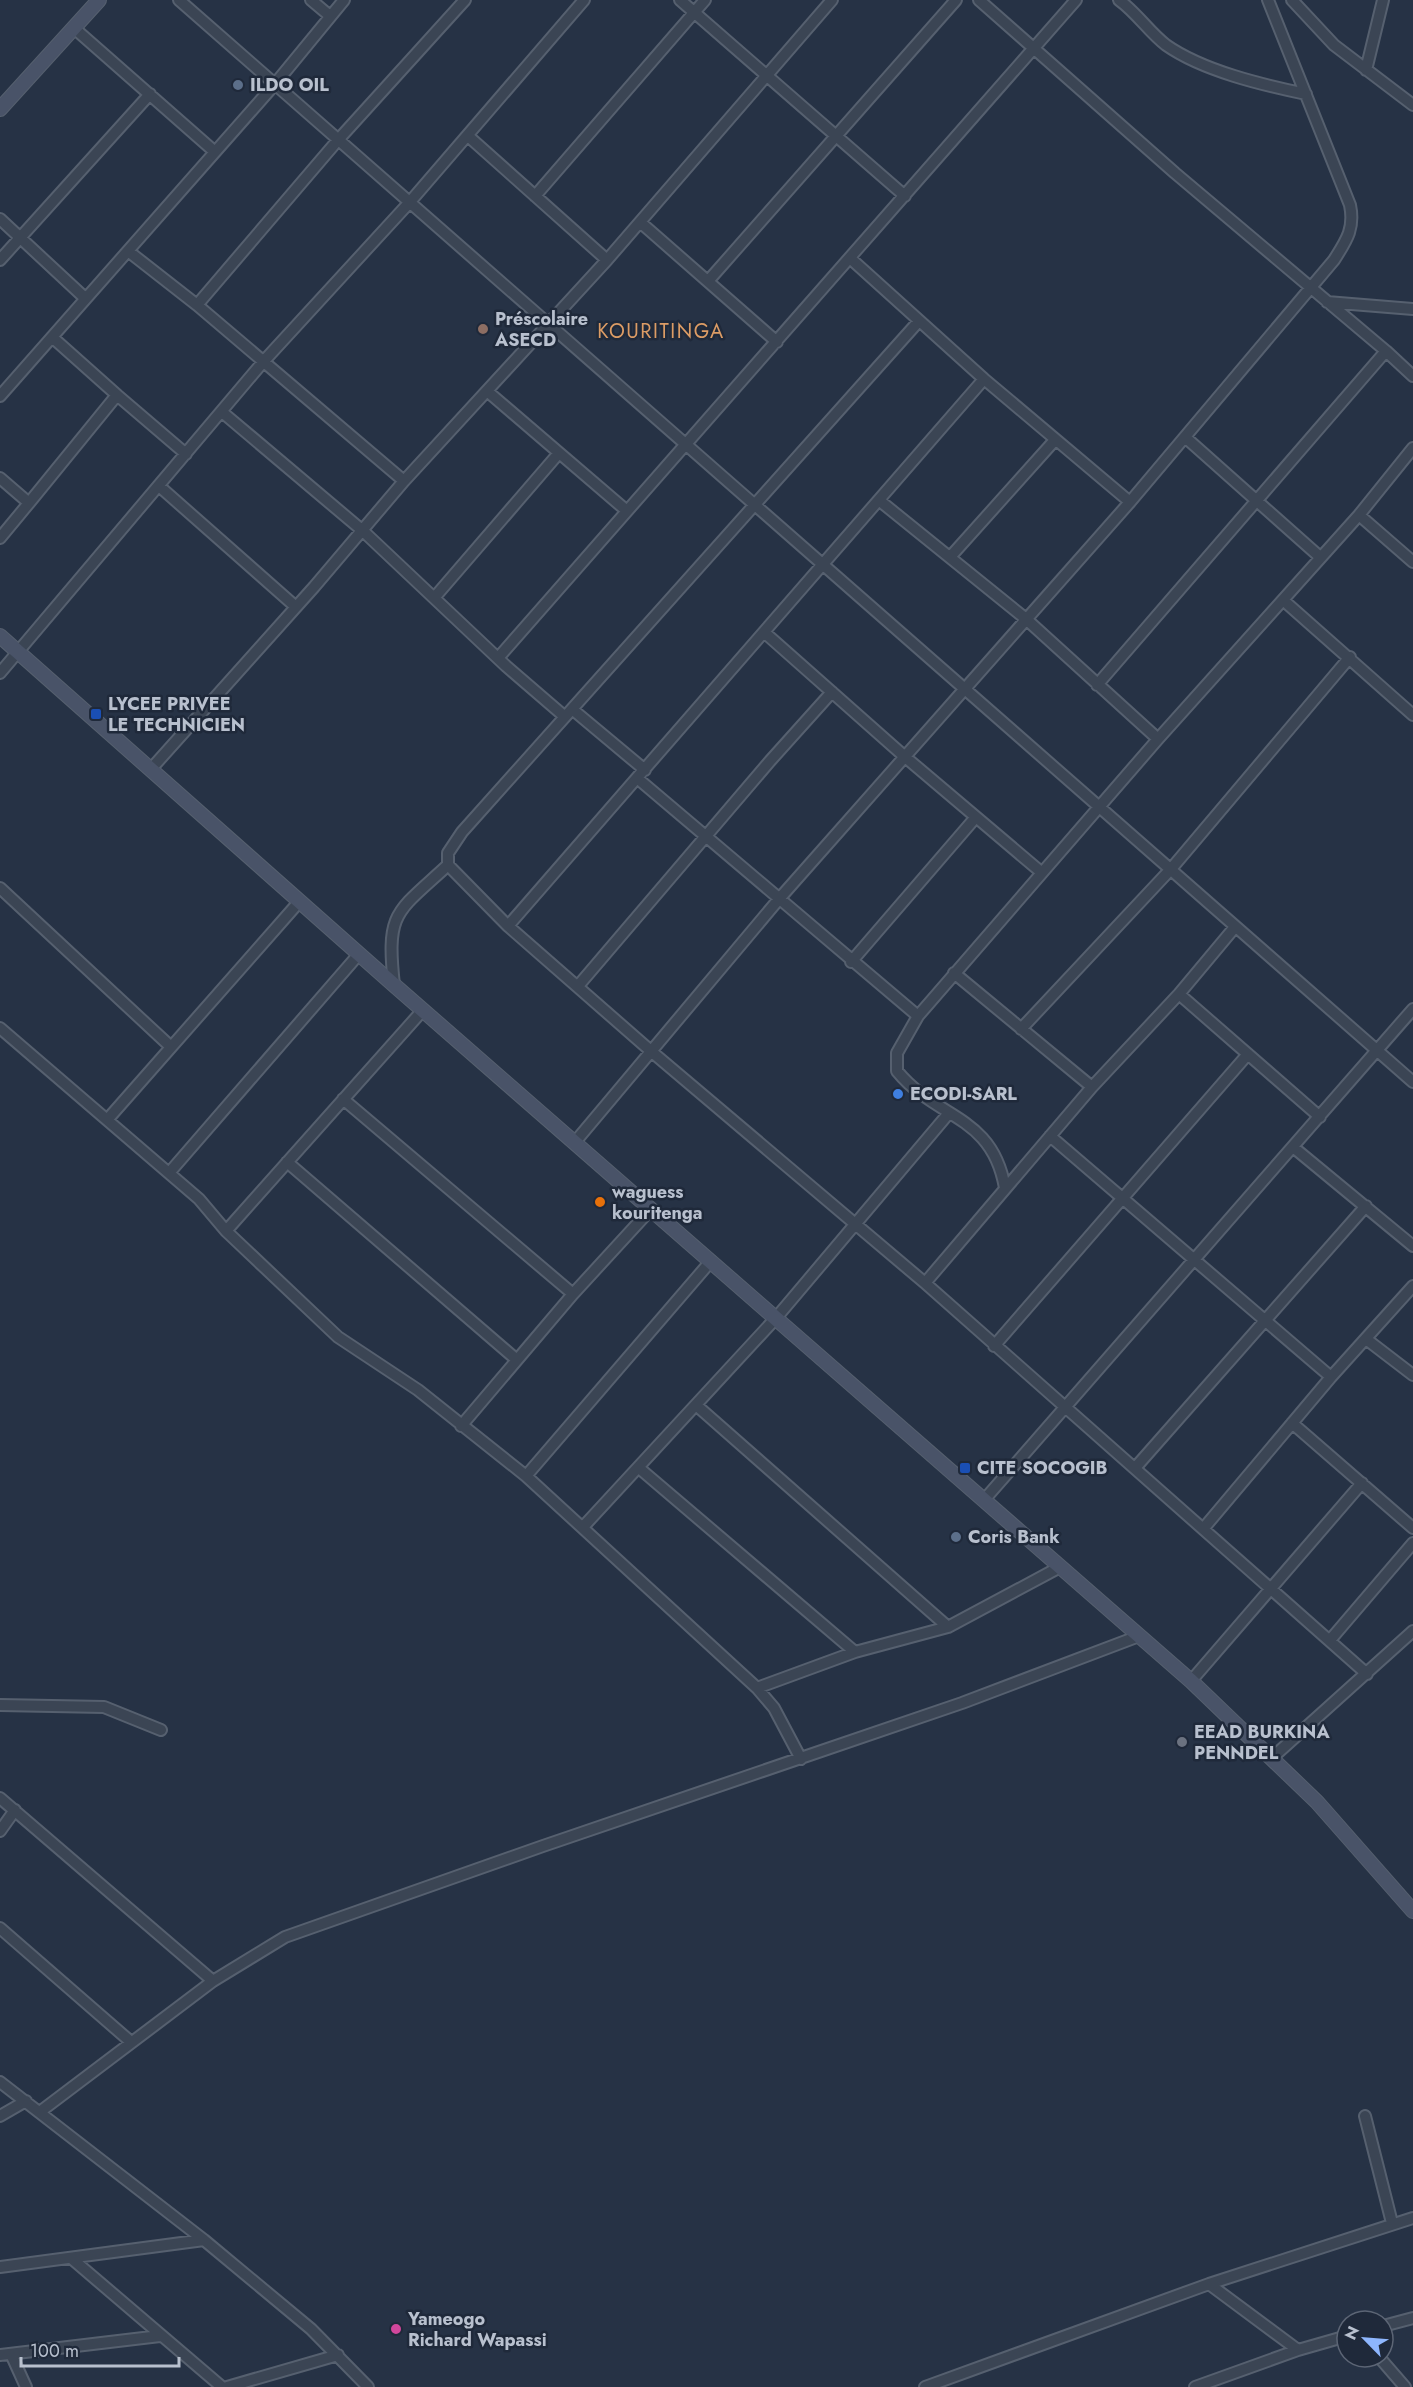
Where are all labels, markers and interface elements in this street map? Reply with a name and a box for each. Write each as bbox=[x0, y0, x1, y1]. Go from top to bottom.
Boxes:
place label: ILDO OIL bbox=[250, 72, 329, 98]
marker: ILDO OIL bbox=[231, 78, 245, 92]
place label: Préscolaire ASECD bbox=[494, 306, 588, 353]
district label: KOURITINGA bbox=[597, 317, 725, 346]
marker: Préscolaire ASECD bbox=[476, 322, 490, 336]
place label: LYCEE PRIVEE LE TECHNICIEN bbox=[108, 691, 245, 738]
marker: LYCEE PRIVEE LE TECHNICIEN bbox=[89, 707, 103, 721]
place label: ECODI-SARL bbox=[910, 1081, 1017, 1107]
marker: ECODI-SARL bbox=[891, 1087, 905, 1101]
place label: waguess kouritenga bbox=[611, 1179, 703, 1226]
marker: waguess kouritenga bbox=[593, 1195, 607, 1209]
place label: CITE SOCOGIB bbox=[977, 1455, 1108, 1481]
marker: CITE SOCOGIB bbox=[958, 1461, 972, 1475]
place label: Coris Bank bbox=[968, 1524, 1060, 1550]
marker: Coris Bank bbox=[949, 1530, 963, 1544]
place label: EEAD BURKINA PENNDEL bbox=[1194, 1719, 1330, 1766]
marker: EEAD BURKINA PENNDEL bbox=[1175, 1735, 1189, 1749]
place label: Yameogo Richard Wapassi bbox=[407, 2306, 547, 2353]
north arrow bbox=[1335, 2309, 1395, 2369]
marker: Yameogo Richard Wapassi bbox=[389, 2322, 403, 2336]
text: N bbox=[1339, 2322, 1365, 2343]
scale bar bbox=[21, 2330, 178, 2368]
text: 100 m bbox=[30, 2338, 79, 2364]

